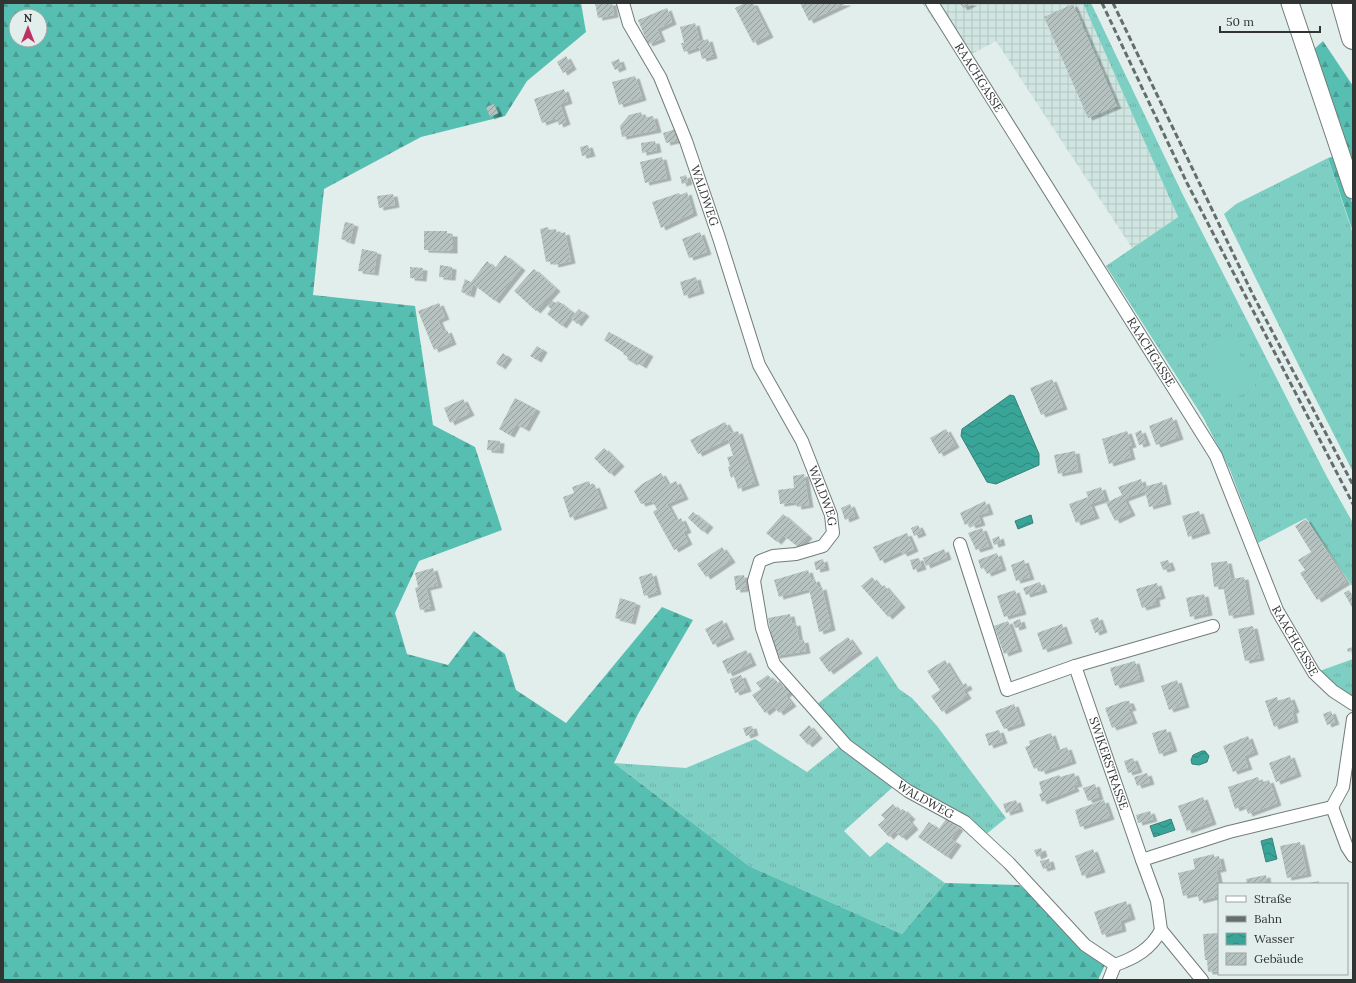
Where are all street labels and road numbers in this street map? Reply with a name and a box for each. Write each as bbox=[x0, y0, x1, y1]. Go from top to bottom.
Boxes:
street label: RAACHGASSE bbox=[952, 40, 1007, 115]
street label: WALDWEG bbox=[688, 163, 722, 228]
street label: RAACHGASSE bbox=[1124, 314, 1179, 389]
street label: WALDWEG bbox=[805, 463, 840, 527]
street label: RAACHGASSE bbox=[1269, 603, 1322, 678]
street label: SWIKERSTRASSE bbox=[1086, 715, 1132, 812]
street label: WALDWEG bbox=[894, 777, 957, 822]

